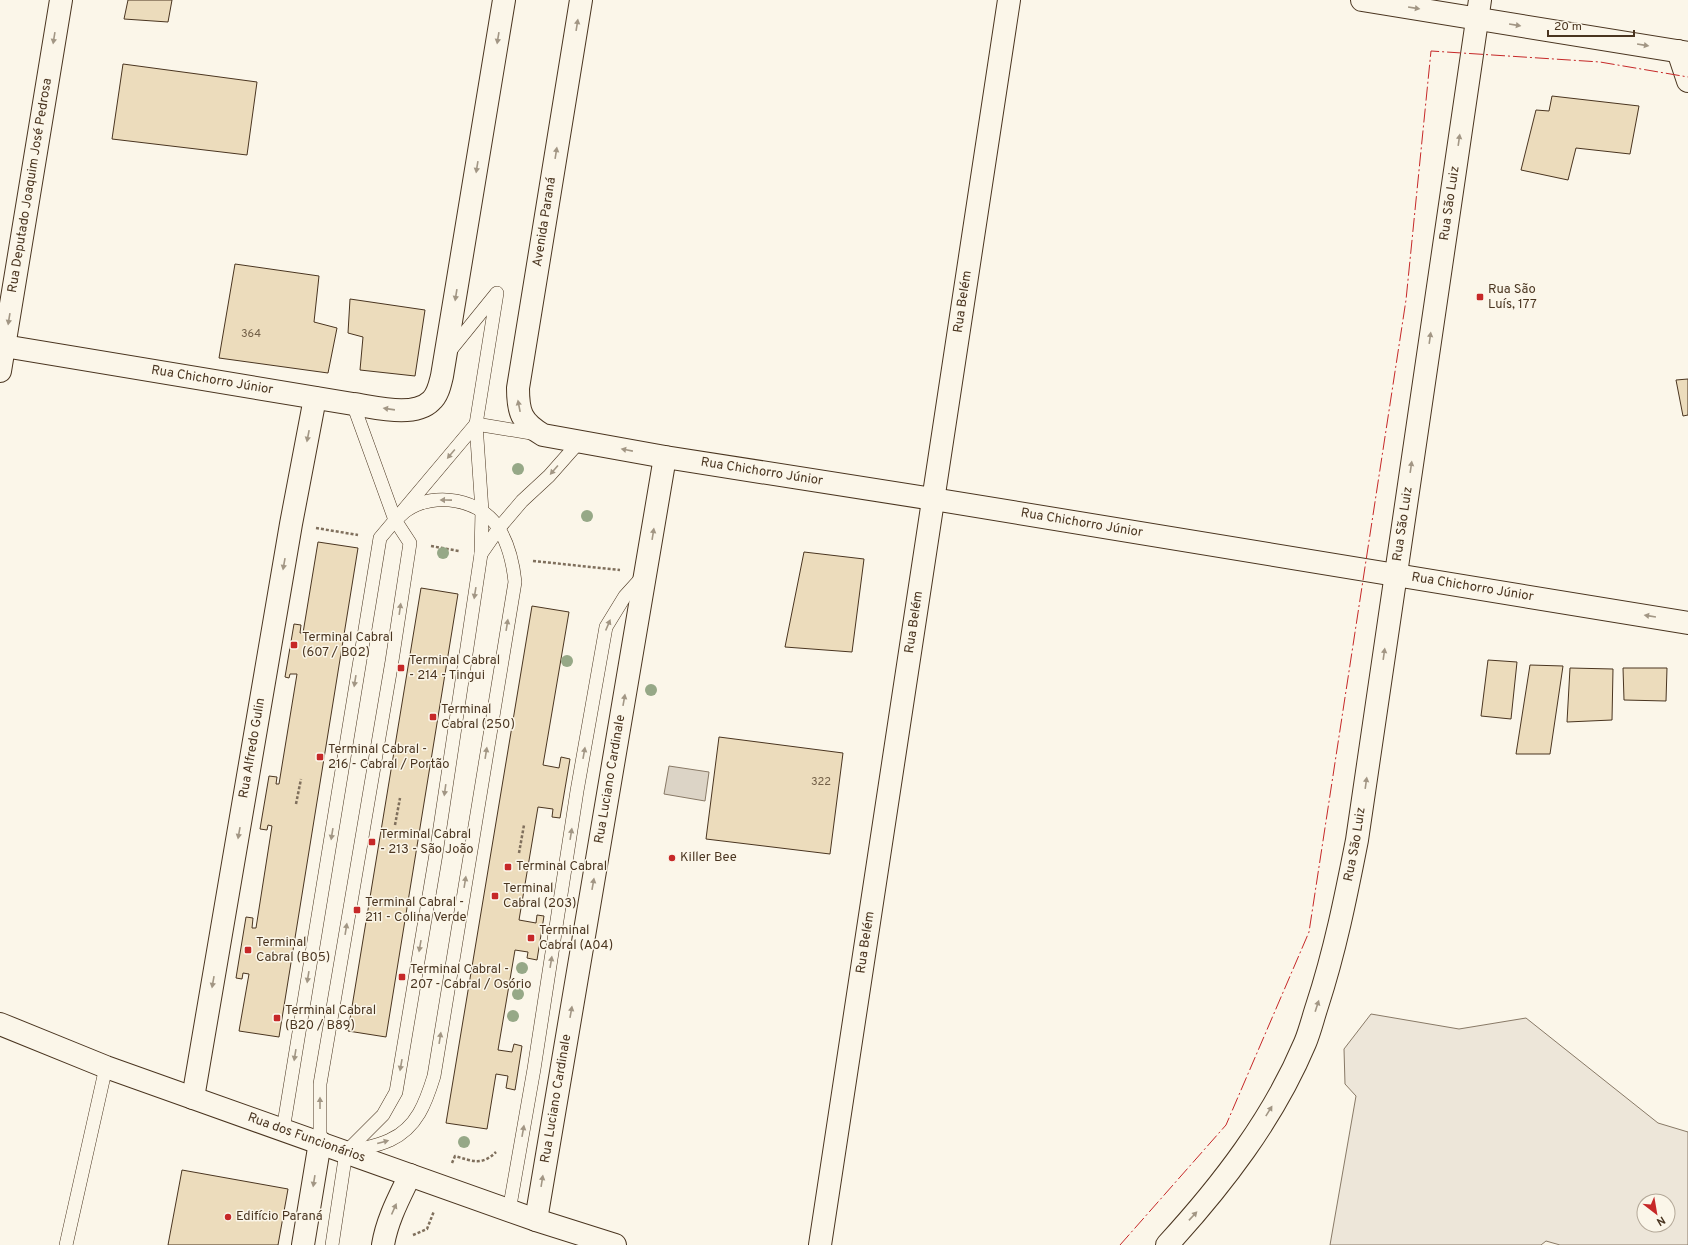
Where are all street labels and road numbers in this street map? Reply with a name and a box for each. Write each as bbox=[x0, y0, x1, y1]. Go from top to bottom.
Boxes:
street label: Rua Deputado Joaquim José Pedrosa bbox=[5, 77, 56, 294]
street label: Rua São Luiz bbox=[1437, 165, 1464, 242]
street label: Avenida Paraná bbox=[530, 176, 560, 268]
street label: Rua Belém bbox=[951, 270, 976, 334]
street label: Rua Chichorro Júnior bbox=[150, 363, 274, 399]
street label: Rua Chichorro Júnior bbox=[700, 455, 824, 490]
street label: Rua São Luiz bbox=[1390, 486, 1417, 562]
street label: Rua Chichorro Júnior bbox=[1020, 506, 1144, 541]
street label: Rua Chichorro Júnior bbox=[1410, 570, 1535, 606]
street label: Rua Belém bbox=[902, 590, 927, 654]
street label: Rua Alfredo Gulin bbox=[236, 697, 269, 800]
street label: Rua Luciano Cardinale bbox=[592, 714, 629, 845]
street label: Rua São Luiz bbox=[1341, 806, 1370, 883]
street label: Rua Belém bbox=[853, 910, 879, 975]
street label: Rua Luciano Cardinale bbox=[538, 1033, 575, 1164]
street label: Rua dos Funcionários bbox=[245, 1110, 367, 1167]

